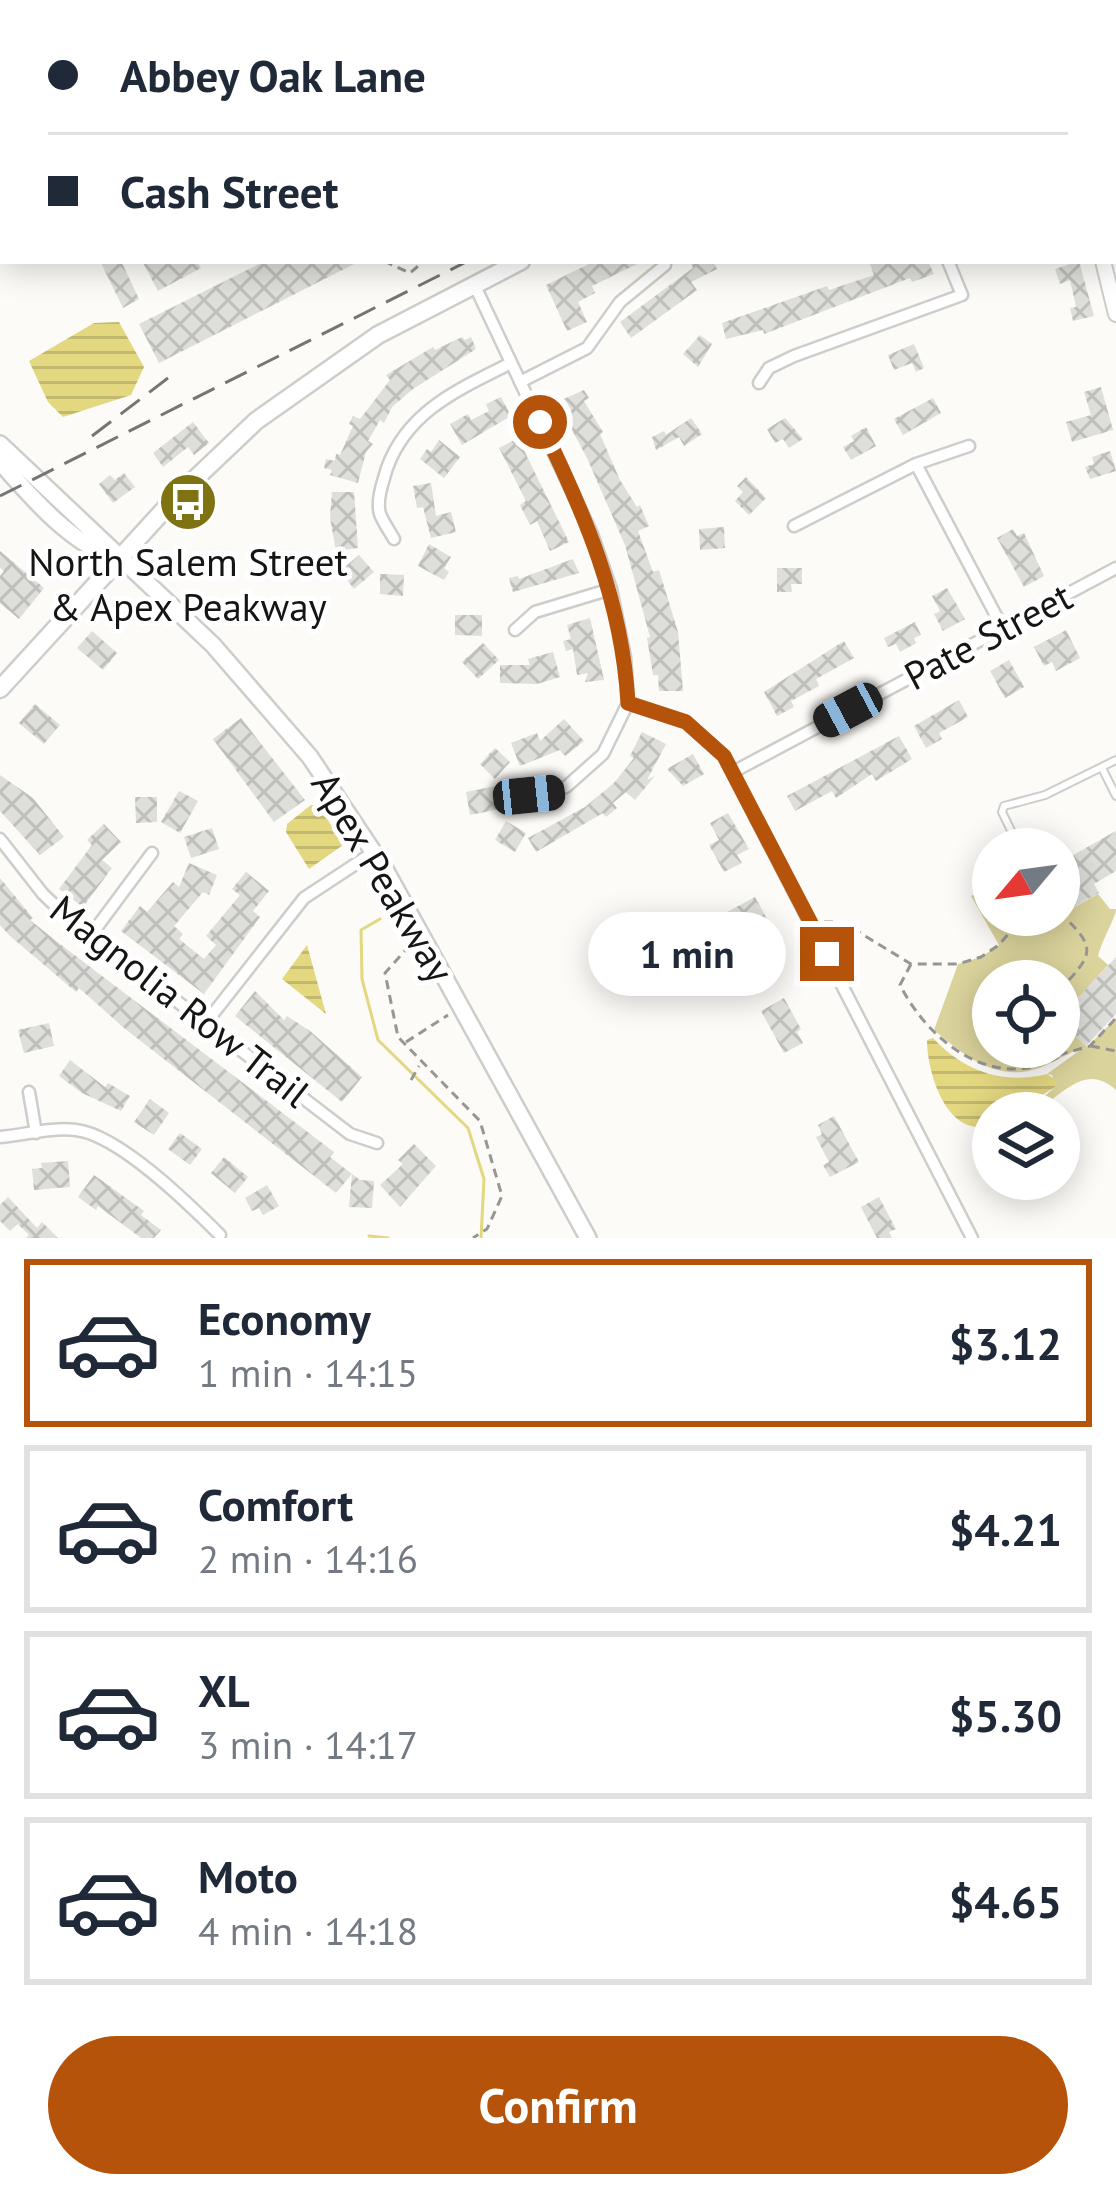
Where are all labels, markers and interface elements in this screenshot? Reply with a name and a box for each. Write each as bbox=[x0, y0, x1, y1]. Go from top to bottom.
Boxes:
text: Abbey Oak Lane bbox=[120, 46, 426, 104]
text: Cash Street bbox=[120, 162, 338, 220]
route start bbox=[513, 395, 567, 449]
bus stop icon: North Salem Street & Apex Peakway bbox=[157, 471, 219, 533]
place label: North Salem Street & Apex Peakway bbox=[28, 536, 348, 632]
street label: Pate Street bbox=[895, 570, 1080, 701]
car bbox=[808, 677, 888, 743]
street label: Apex Peakway bbox=[301, 762, 466, 991]
car bbox=[491, 773, 567, 817]
north arrow bbox=[972, 828, 1080, 936]
map controls bbox=[972, 828, 1080, 1200]
street label: Magnolia Row Trail bbox=[40, 883, 321, 1118]
callout: 1 min bbox=[587, 912, 785, 996]
route end bbox=[800, 927, 854, 981]
text: 1 min bbox=[639, 928, 735, 979]
button: locate bbox=[972, 960, 1080, 1068]
button: layers bbox=[972, 1092, 1080, 1200]
icon: car bbox=[54, 1289, 162, 1397]
text: Economy bbox=[198, 1289, 371, 1347]
text: $3.12 bbox=[949, 1314, 1062, 1372]
text: 1 min · 14:15 bbox=[198, 1347, 418, 1398]
icon: car bbox=[54, 1475, 162, 1583]
text: Comfort bbox=[198, 1475, 353, 1533]
text: $4.21 bbox=[949, 1500, 1062, 1558]
text: 2 min · 14:16 bbox=[198, 1533, 418, 1584]
icon: car bbox=[54, 1661, 162, 1769]
text: XL bbox=[198, 1661, 250, 1719]
text: $5.30 bbox=[949, 1686, 1062, 1744]
text: 3 min · 14:17 bbox=[198, 1719, 418, 1770]
icon: car bbox=[54, 1847, 162, 1955]
text: Moto bbox=[198, 1847, 298, 1905]
text: $4.65 bbox=[949, 1872, 1062, 1930]
text: 4 min · 14:18 bbox=[198, 1905, 418, 1956]
button: Confirm bbox=[48, 2036, 1068, 2174]

